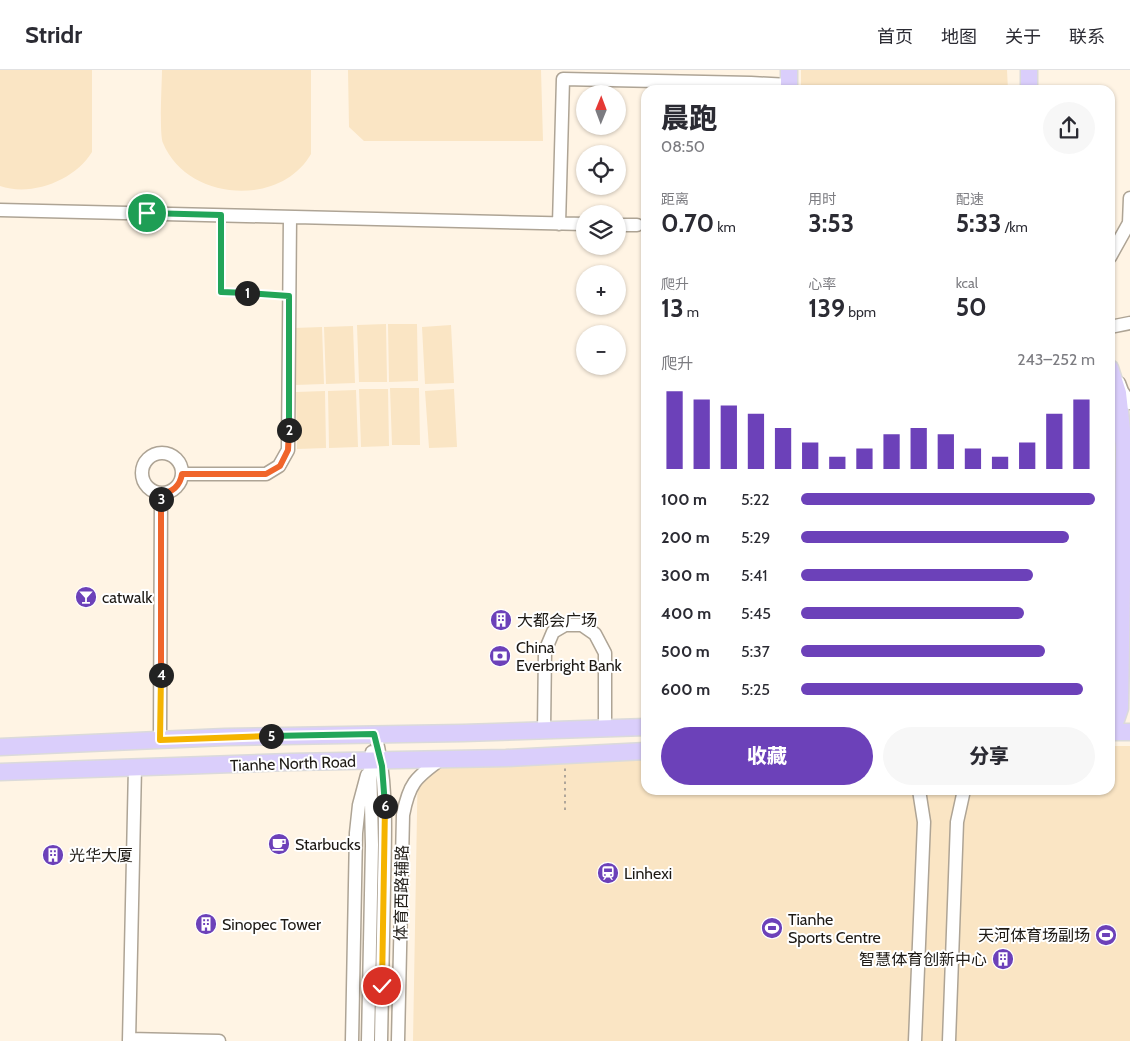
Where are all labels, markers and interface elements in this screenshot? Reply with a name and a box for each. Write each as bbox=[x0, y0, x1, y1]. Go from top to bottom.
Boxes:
text: Stridr bbox=[25, 20, 82, 49]
text: 首页 bbox=[877, 26, 913, 48]
text: 地图 bbox=[941, 26, 977, 48]
text: 关于 bbox=[1005, 26, 1041, 48]
text: 联系 bbox=[1069, 26, 1105, 48]
north arrow bbox=[576, 85, 626, 135]
map controls bbox=[576, 85, 626, 375]
text: 晨跑 bbox=[661, 101, 717, 135]
button: share bbox=[1043, 102, 1095, 154]
text: 08:50 bbox=[661, 137, 705, 156]
button: locate bbox=[576, 145, 626, 195]
text: 距离 bbox=[661, 190, 689, 208]
text: 用时 bbox=[808, 190, 836, 208]
text: 配速 bbox=[956, 190, 984, 208]
pin bbox=[126, 192, 168, 234]
icon: arrive bbox=[133, 199, 161, 227]
button: layers bbox=[576, 205, 626, 255]
text: 0.70 bbox=[661, 208, 714, 238]
text: 3:53 bbox=[808, 208, 854, 238]
text: 5:33 bbox=[956, 208, 1002, 238]
text: km bbox=[714, 218, 736, 236]
text: /km bbox=[1002, 218, 1028, 236]
button: + bbox=[576, 265, 626, 315]
text: kcal bbox=[956, 274, 978, 292]
text: 爬升 bbox=[661, 275, 689, 293]
text: 心率 bbox=[808, 275, 836, 293]
pin: 1 bbox=[234, 280, 260, 306]
text: 1 bbox=[245, 284, 250, 302]
text: 50 bbox=[956, 292, 987, 322]
text: 13 bbox=[661, 293, 684, 323]
text: 139 bbox=[808, 293, 845, 323]
text: m bbox=[684, 303, 699, 321]
text: bpm bbox=[845, 303, 876, 321]
button: − bbox=[576, 325, 626, 375]
text: 243–252 m bbox=[1017, 350, 1095, 369]
text: 爬升 bbox=[661, 354, 693, 373]
pin: 2 bbox=[276, 418, 302, 442]
text: 2 bbox=[286, 421, 293, 439]
pin: 3 bbox=[148, 486, 174, 512]
text: 3 bbox=[158, 490, 165, 508]
text: 100 m bbox=[661, 490, 707, 509]
text: 5:22 bbox=[741, 490, 770, 509]
text: 200 m bbox=[661, 528, 710, 547]
text: 5:29 bbox=[741, 528, 770, 547]
text: 300 m bbox=[661, 566, 710, 585]
text: 5:41 bbox=[741, 566, 767, 585]
bar icon: catwalk bbox=[74, 585, 98, 609]
place label: catwalk bbox=[102, 588, 153, 607]
text: 400 m bbox=[661, 604, 711, 623]
text: 5:45 bbox=[741, 604, 771, 623]
building icon: 大都会广场 bbox=[489, 608, 513, 632]
place label: 大都会广场 bbox=[517, 611, 597, 630]
place label: China Everbright Bank bbox=[516, 638, 623, 675]
text: 500 m bbox=[661, 642, 710, 661]
text: 5:37 bbox=[741, 642, 770, 661]
bank icon: China Everbright Bank bbox=[488, 644, 512, 668]
pin: 4 bbox=[148, 662, 174, 688]
text: 4 bbox=[157, 666, 166, 684]
text: 600 m bbox=[661, 680, 710, 699]
text: 5:25 bbox=[741, 680, 770, 699]
pin: 5 bbox=[258, 724, 284, 748]
text: 5 bbox=[268, 727, 275, 745]
button: 收藏 bbox=[661, 727, 873, 785]
button: 分享 bbox=[883, 727, 1095, 785]
street label: Tianhe North Road bbox=[230, 752, 356, 775]
pin: 6 bbox=[372, 794, 398, 818]
text: 6 bbox=[382, 797, 389, 815]
cafe icon: Starbucks bbox=[267, 832, 291, 856]
place label: Starbucks bbox=[295, 835, 361, 854]
building icon: 光华大厦 bbox=[41, 843, 65, 867]
street label: 体育西路辅路 bbox=[391, 845, 412, 941]
place label: 光华大厦 bbox=[69, 846, 133, 865]
station icon: Linhexi bbox=[596, 861, 620, 885]
place label: Linhexi bbox=[624, 864, 672, 883]
place label: Tianhe Sports Centre bbox=[788, 910, 881, 947]
building icon: Sinopec Tower bbox=[194, 912, 218, 936]
place label: Sinopec Tower bbox=[222, 915, 322, 934]
sports icon: Tianhe Sports Centre bbox=[760, 916, 784, 940]
sports icon: 天河体育场副场 bbox=[1094, 923, 1118, 947]
place label: 天河体育场副场 bbox=[978, 926, 1090, 945]
building icon: 智慧体育创新中心 bbox=[991, 947, 1015, 971]
place label: 智慧体育创新中心 bbox=[859, 950, 987, 969]
pin bbox=[361, 965, 403, 1007]
icon: check bbox=[368, 972, 396, 1000]

